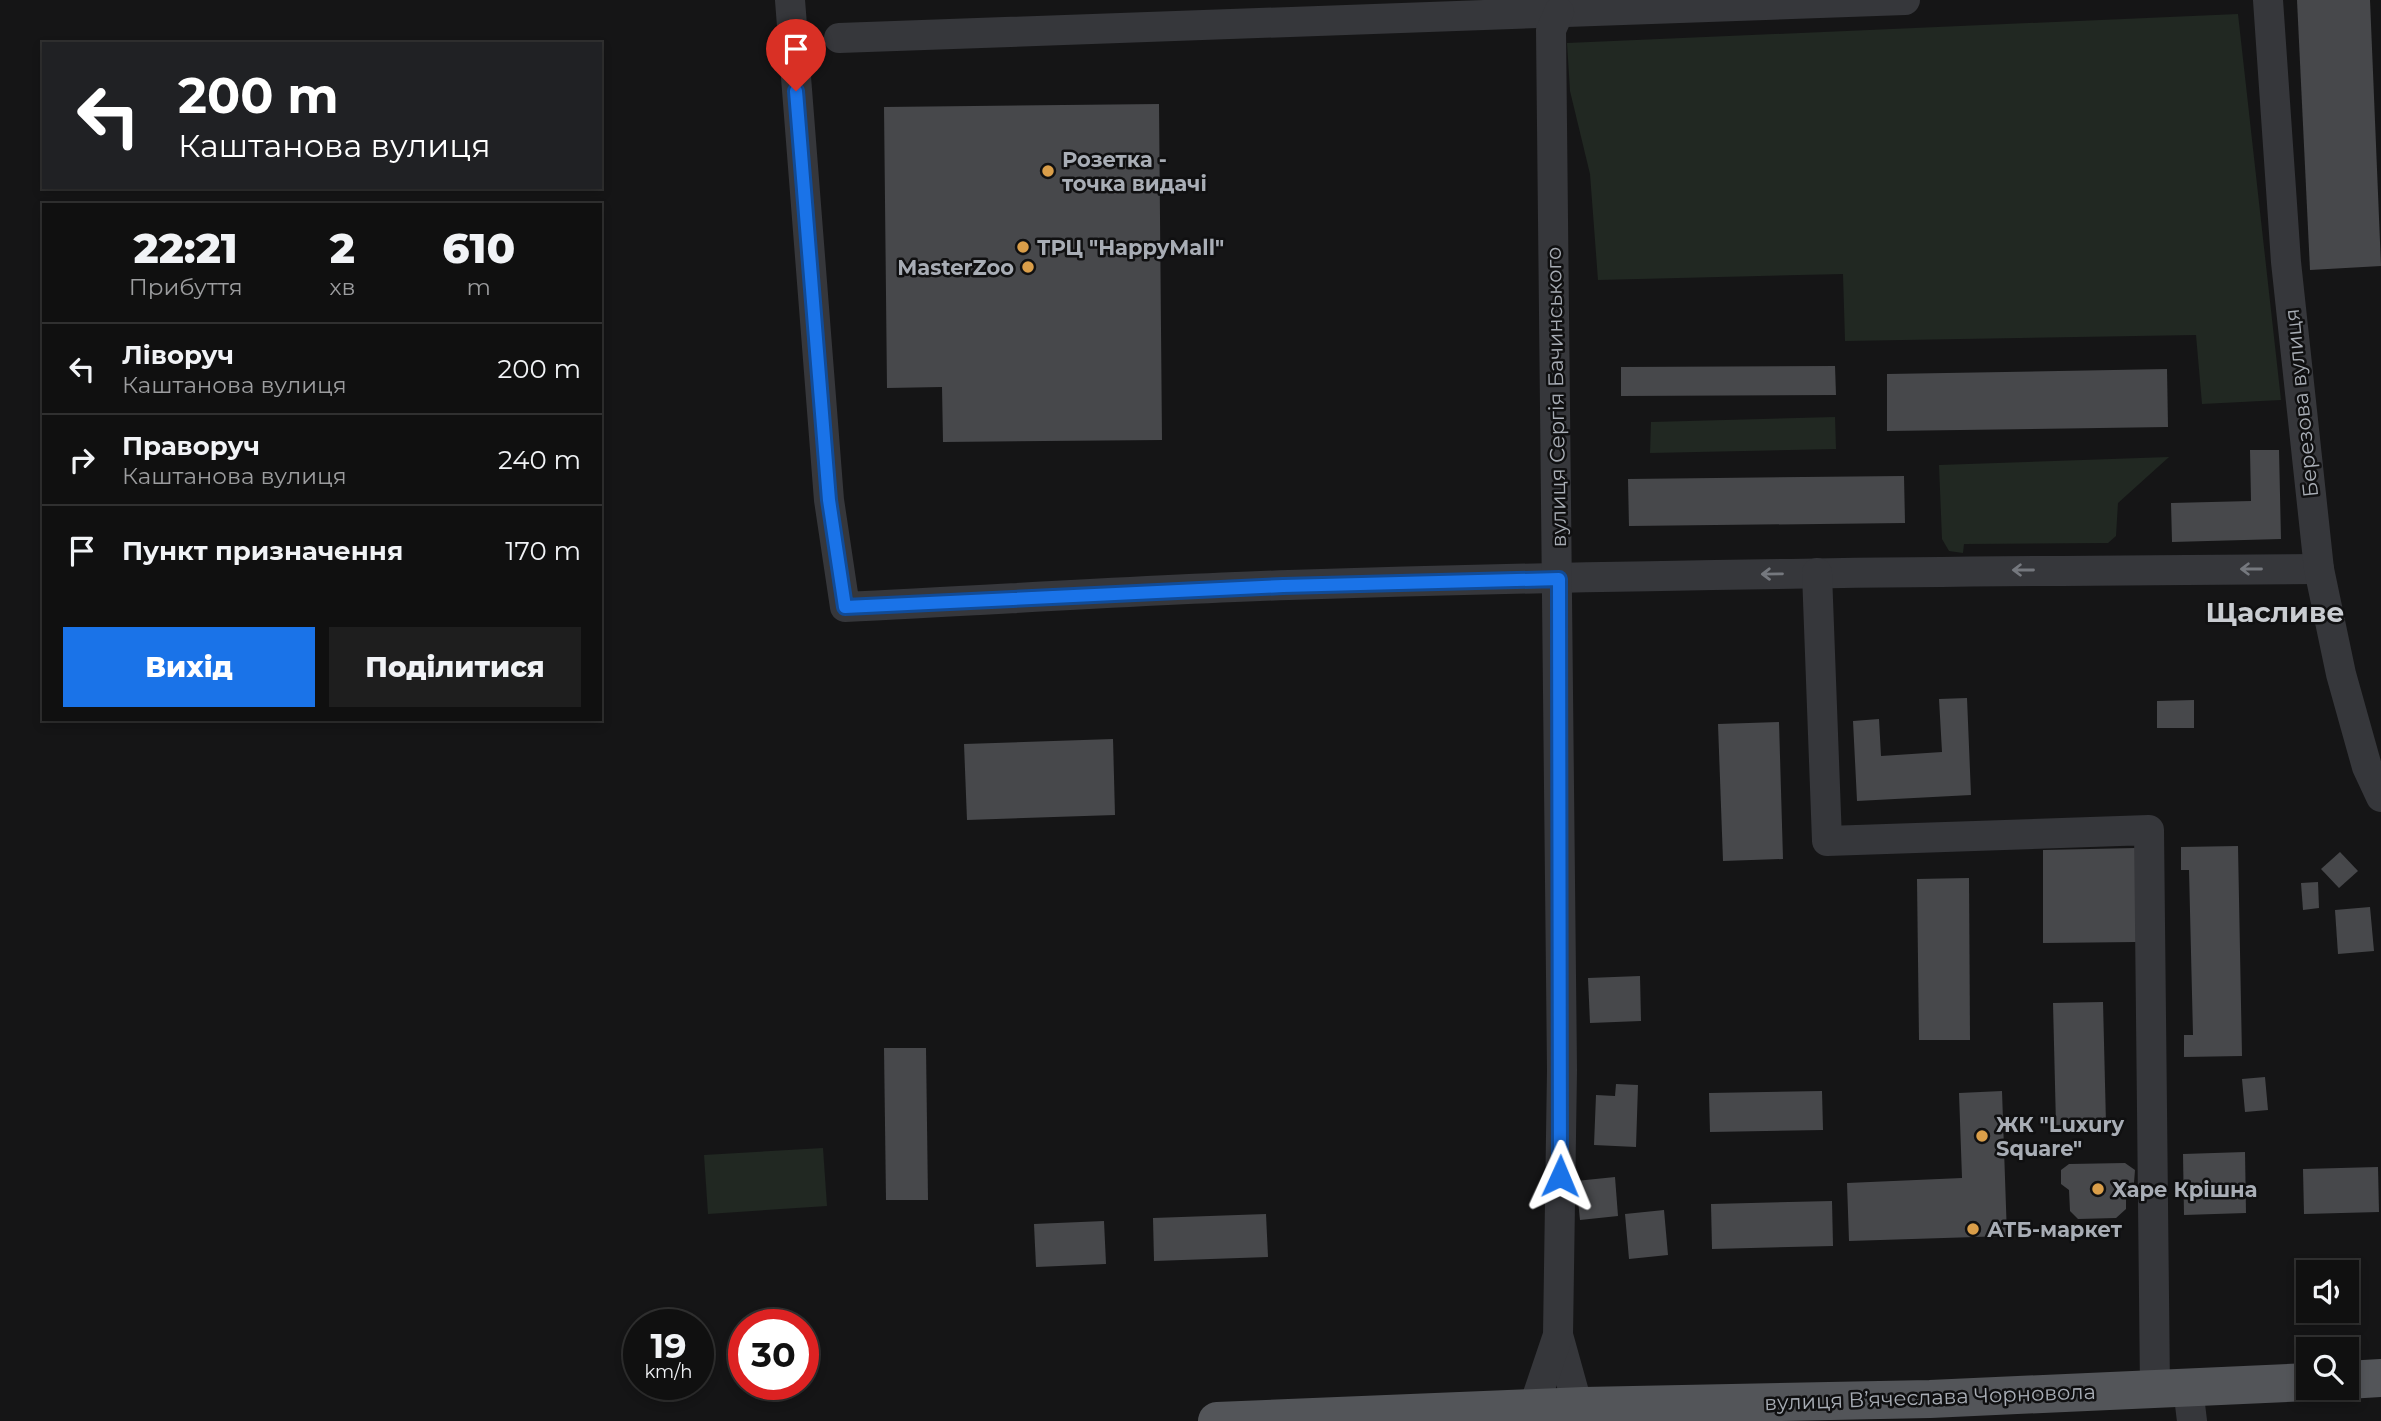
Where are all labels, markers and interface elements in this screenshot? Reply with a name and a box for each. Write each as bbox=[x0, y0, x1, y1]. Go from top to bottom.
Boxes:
pin bbox=[766, 19, 826, 91]
icon: arrive bbox=[777, 30, 815, 68]
text: 200 m bbox=[178, 66, 339, 125]
icon: left bbox=[63, 70, 154, 161]
text: Каштанова вулиця bbox=[178, 126, 491, 165]
place label: Розетка - точка видачі bbox=[1062, 147, 1207, 196]
marker: Розетка - точка видачі bbox=[1040, 163, 1056, 179]
text: 22:21 bbox=[134, 222, 238, 274]
text: 2 bbox=[330, 222, 355, 274]
text: 610 bbox=[442, 222, 515, 274]
place label: ТРЦ "HappyMall" bbox=[1037, 235, 1224, 260]
marker: ТРЦ "HappyMall" bbox=[1015, 239, 1031, 255]
street label: вулиця Сергія Бачинського bbox=[1541, 247, 1571, 547]
place label: MasterZoo bbox=[897, 255, 1014, 280]
marker: MasterZoo bbox=[1020, 259, 1036, 275]
text: Прибуття bbox=[129, 273, 243, 301]
text: хв bbox=[329, 273, 355, 301]
text: m bbox=[467, 273, 491, 301]
street label: Березова вулиця bbox=[2279, 307, 2323, 499]
text: Ліворуч bbox=[122, 339, 234, 371]
icon: left bbox=[63, 350, 101, 388]
text: 200 m bbox=[497, 353, 581, 385]
text: Каштанова вулиця bbox=[122, 371, 347, 399]
text: Праворуч bbox=[122, 430, 260, 462]
icon: right bbox=[63, 441, 101, 479]
text: 240 m bbox=[498, 444, 581, 476]
text: Каштанова вулиця bbox=[122, 462, 347, 490]
icon: arrive bbox=[63, 532, 101, 570]
text: Пункт призначення bbox=[122, 535, 403, 567]
text: 170 m bbox=[505, 535, 581, 567]
one-way arrow bbox=[2240, 562, 2263, 576]
one-way arrow bbox=[2012, 563, 2035, 577]
one-way arrow bbox=[1760, 567, 1783, 581]
district label: Щасливе bbox=[2206, 595, 2344, 629]
button: Вихід bbox=[63, 627, 315, 707]
button: Поділитися bbox=[329, 627, 581, 707]
place label: ЖК "Luxury Square" bbox=[1996, 1112, 2125, 1161]
marker: ЖК "Luxury Square" bbox=[1974, 1128, 1990, 1144]
position arrow bbox=[1523, 1139, 1597, 1213]
place label: Харе Крішна bbox=[2112, 1177, 2257, 1202]
marker: Харе Крішна bbox=[2090, 1181, 2106, 1197]
place label: АТБ-маркет bbox=[1987, 1217, 2123, 1242]
marker: АТБ-маркет bbox=[1965, 1221, 1981, 1237]
map controls bbox=[2296, 1260, 2359, 1400]
button: sound bbox=[2296, 1260, 2359, 1323]
speed limit sign: 30 bbox=[728, 1309, 819, 1400]
text: 19 bbox=[650, 1324, 687, 1367]
button: search bbox=[2296, 1337, 2359, 1400]
text: km/h bbox=[644, 1361, 693, 1383]
street label: вулиця Вʼячеслава Чорновола bbox=[1764, 1379, 2096, 1415]

